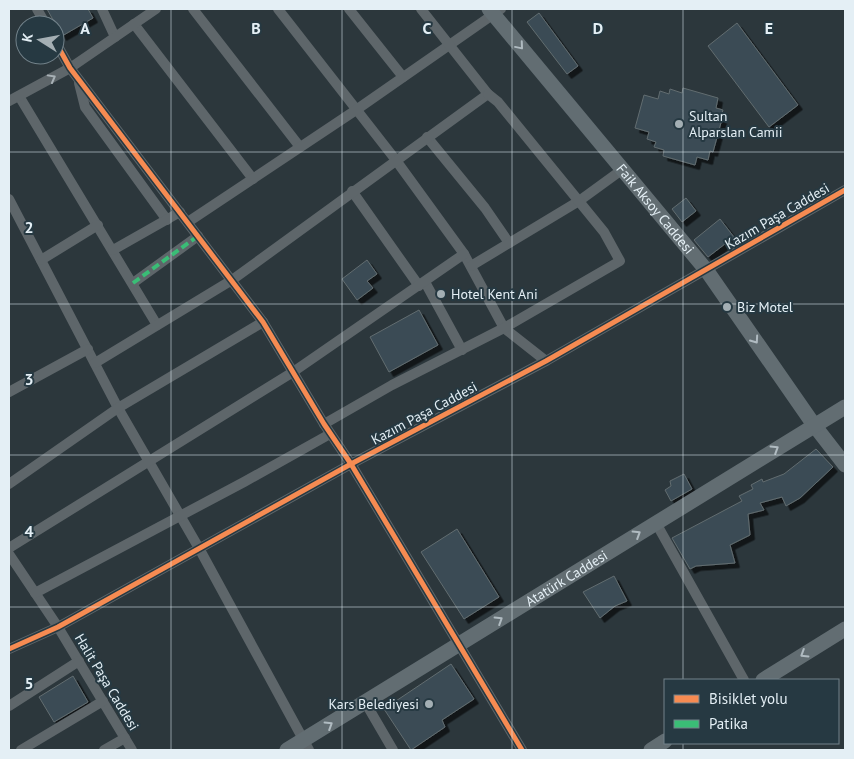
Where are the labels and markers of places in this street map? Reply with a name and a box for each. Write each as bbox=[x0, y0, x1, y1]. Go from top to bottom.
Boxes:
place label: Sultan Alparslan Camii bbox=[689, 107, 782, 141]
marker: Sultan Alparslan Camii bbox=[673, 118, 685, 130]
place label: Hotel Kent Ani bbox=[451, 285, 538, 303]
marker: Hotel Kent Ani bbox=[435, 288, 447, 300]
place label: Biz Motel bbox=[737, 298, 793, 316]
marker: Biz Motel bbox=[721, 301, 733, 313]
place label: Kars Belediyesi bbox=[329, 695, 419, 713]
marker: Kars Belediyesi bbox=[423, 698, 435, 710]

